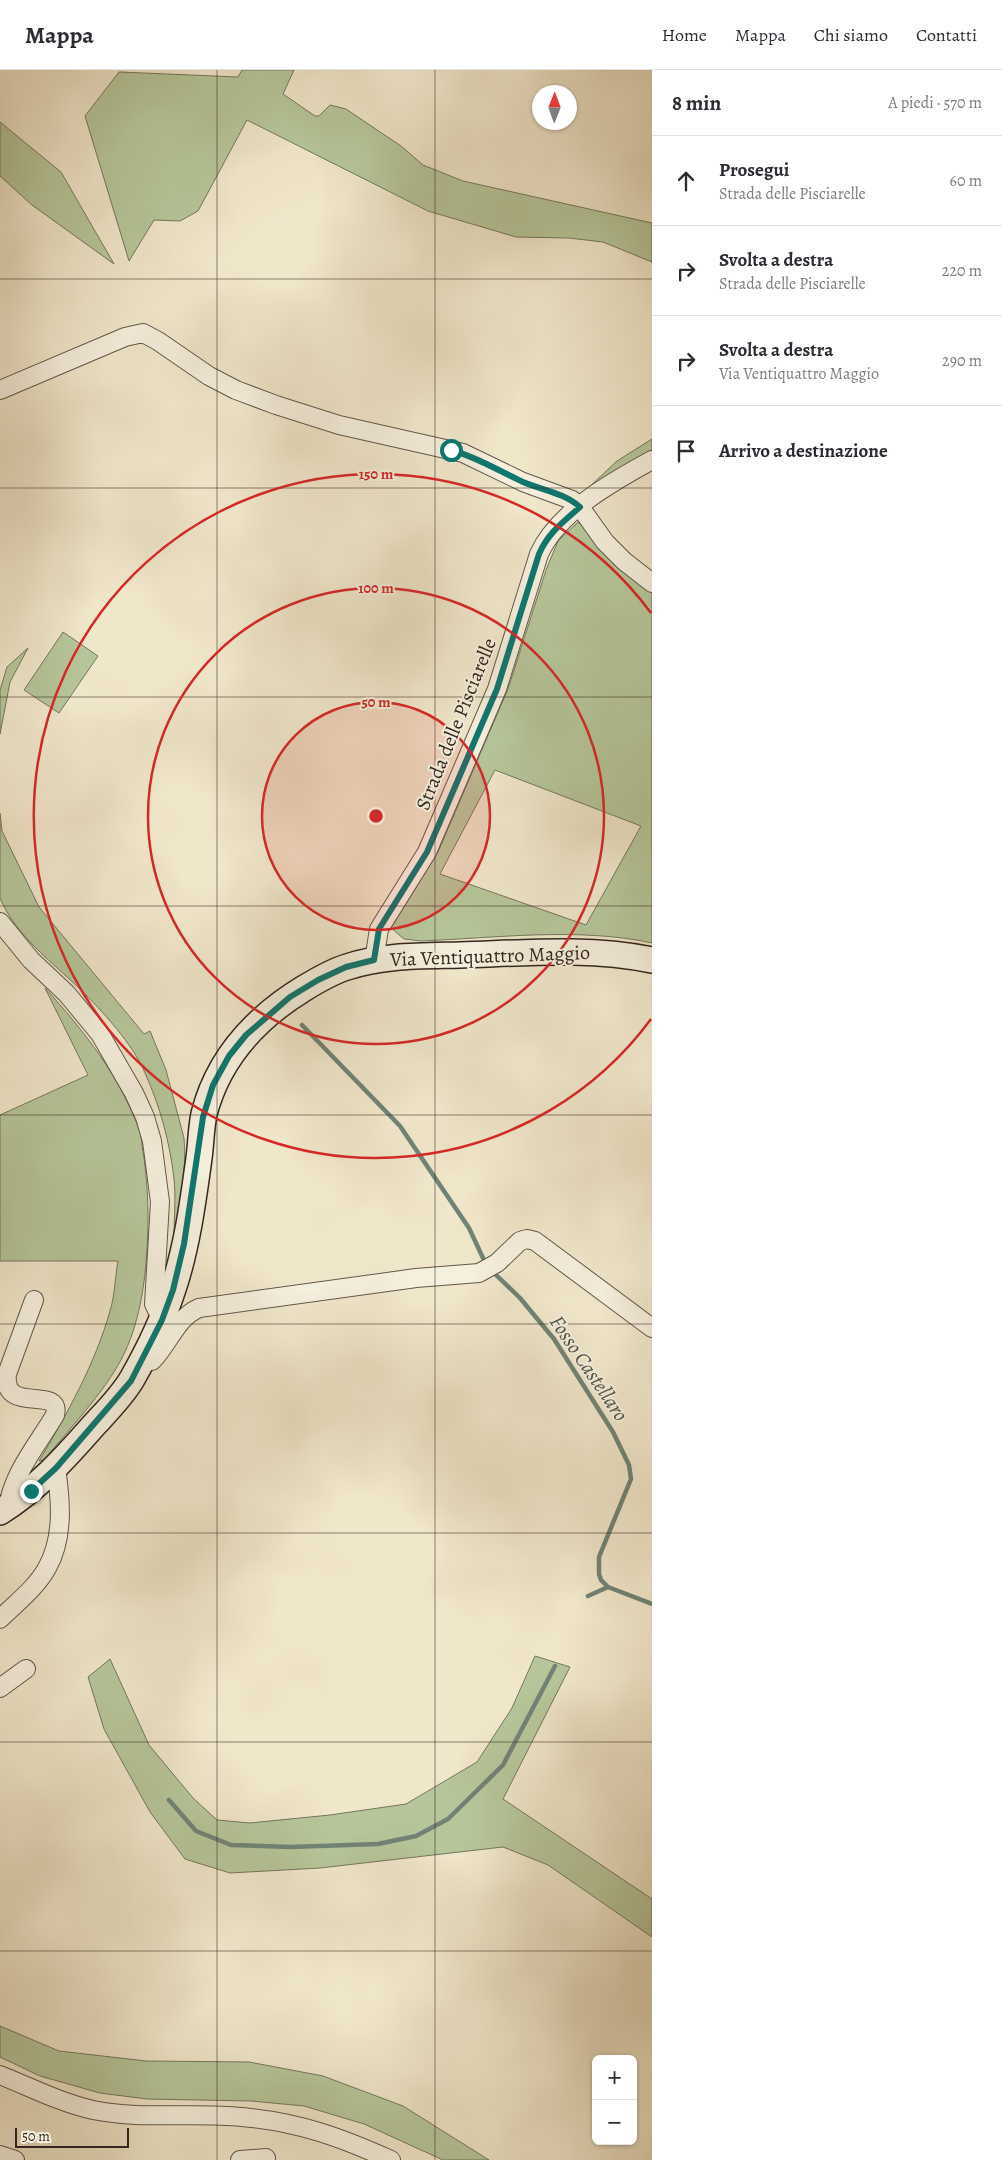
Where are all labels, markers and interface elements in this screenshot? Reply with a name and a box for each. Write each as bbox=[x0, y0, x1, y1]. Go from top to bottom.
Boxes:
text: Mappa bbox=[25, 19, 94, 51]
text: Home bbox=[662, 23, 707, 47]
text: Mappa bbox=[735, 23, 786, 47]
text: Chi siamo bbox=[814, 23, 888, 47]
text: Contatti bbox=[916, 23, 977, 47]
north arrow bbox=[532, 85, 577, 130]
text: 8 min bbox=[672, 89, 721, 117]
text: A piedi · 570 m bbox=[888, 92, 982, 114]
text: Prosegui bbox=[719, 157, 789, 183]
icon: ahead bbox=[672, 167, 700, 195]
text: 60 m bbox=[950, 170, 982, 192]
text: Strada delle Pisciarelle bbox=[719, 183, 866, 205]
text: Svolta a destra bbox=[719, 247, 833, 273]
icon: right bbox=[672, 257, 700, 285]
text: 220 m bbox=[942, 260, 982, 282]
text: Strada delle Pisciarelle bbox=[719, 273, 866, 295]
text: Svolta a destra bbox=[719, 337, 833, 363]
icon: right bbox=[672, 347, 700, 375]
text: 290 m bbox=[942, 350, 982, 372]
text: Via Ventiquattro Maggio bbox=[719, 363, 879, 385]
icon: arrive bbox=[672, 437, 700, 465]
text: Arrivo a destinazione bbox=[719, 438, 888, 464]
route start bbox=[440, 439, 463, 462]
text: 150 m bbox=[359, 464, 394, 484]
text: 100 m bbox=[358, 578, 394, 598]
street label: Strada delle Pisciarelle bbox=[409, 634, 503, 814]
text: 50 m bbox=[361, 692, 391, 712]
centre of rings bbox=[367, 807, 385, 825]
street label: Via Ventiquattro Maggio bbox=[389, 939, 590, 973]
water label: Fosso Castellaro bbox=[543, 1309, 635, 1427]
route end bbox=[20, 1480, 43, 1503]
map controls bbox=[592, 2055, 637, 2145]
button: + bbox=[592, 2055, 637, 2100]
button: − bbox=[592, 2100, 637, 2145]
scale bar bbox=[15, 2125, 129, 2148]
text: 50 m bbox=[22, 2127, 50, 2146]

